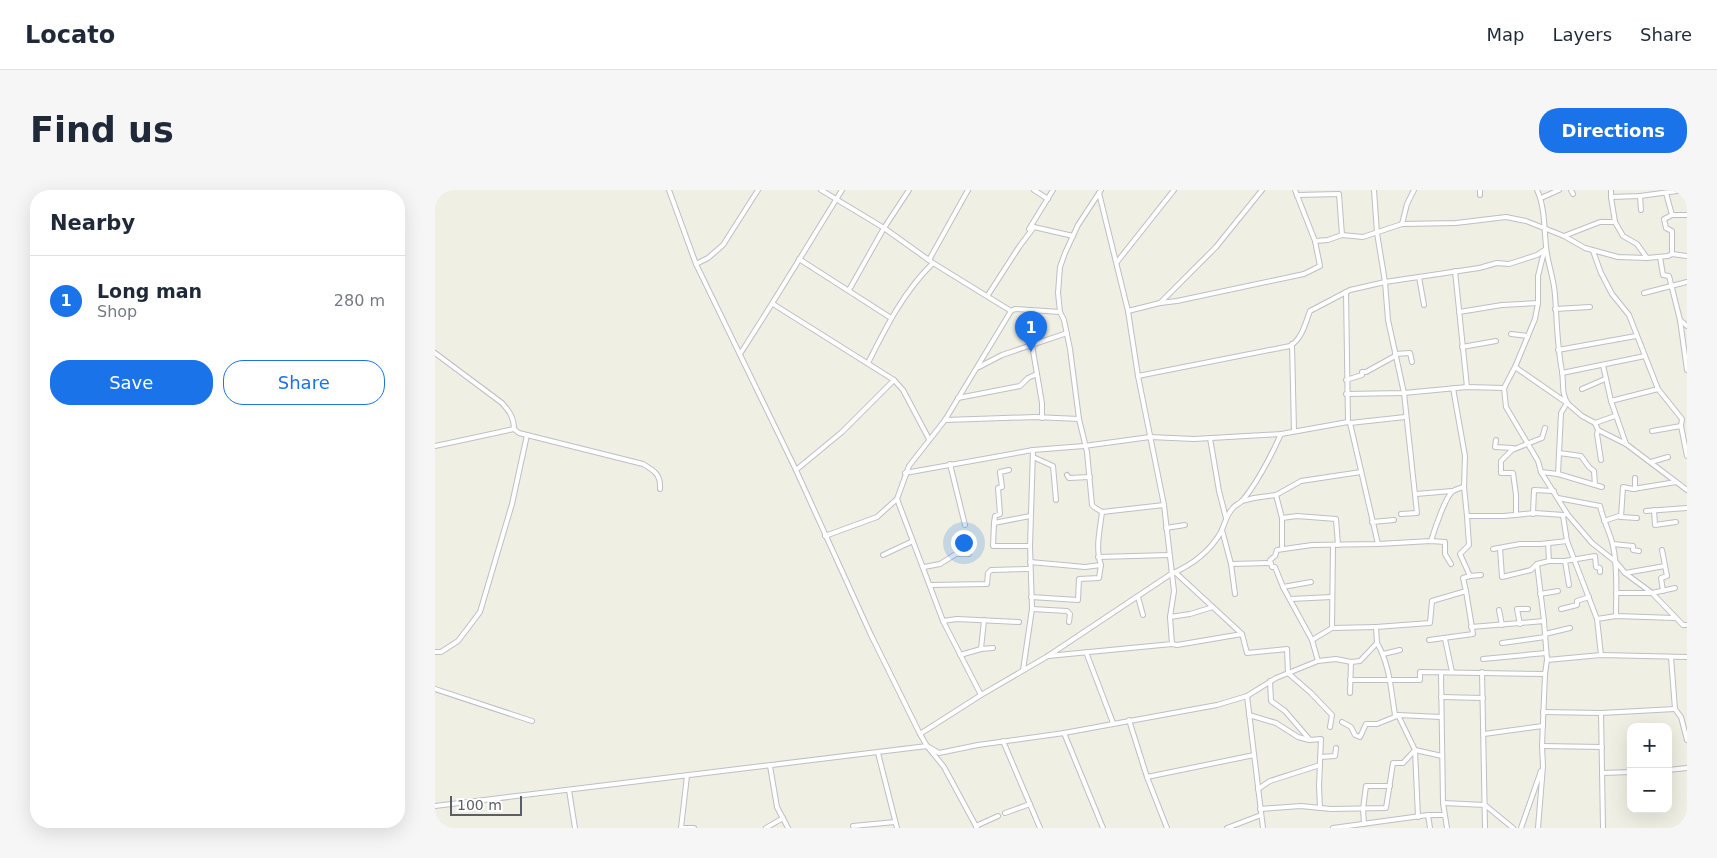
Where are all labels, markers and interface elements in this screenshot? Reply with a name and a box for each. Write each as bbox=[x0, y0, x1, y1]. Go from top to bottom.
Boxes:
text: Locato bbox=[25, 21, 115, 49]
text: Map bbox=[1486, 24, 1524, 45]
text: Layers bbox=[1552, 24, 1612, 45]
text: Share bbox=[1640, 24, 1692, 45]
button: Directions bbox=[1539, 108, 1687, 153]
text: Find us bbox=[30, 110, 174, 150]
text: Nearby bbox=[50, 211, 135, 235]
text: Long man bbox=[97, 280, 202, 302]
text: 1 bbox=[60, 291, 72, 310]
text: 280 m bbox=[334, 291, 385, 310]
text: Shop bbox=[97, 302, 137, 321]
pin: 1 bbox=[1015, 311, 1047, 352]
button: Save bbox=[50, 360, 213, 405]
button: Share bbox=[223, 360, 385, 405]
your location bbox=[951, 530, 977, 556]
map controls bbox=[1627, 723, 1672, 813]
button: + bbox=[1627, 723, 1672, 768]
button: − bbox=[1627, 768, 1672, 813]
scale bar bbox=[450, 793, 523, 816]
text: 100 m bbox=[457, 797, 502, 813]

